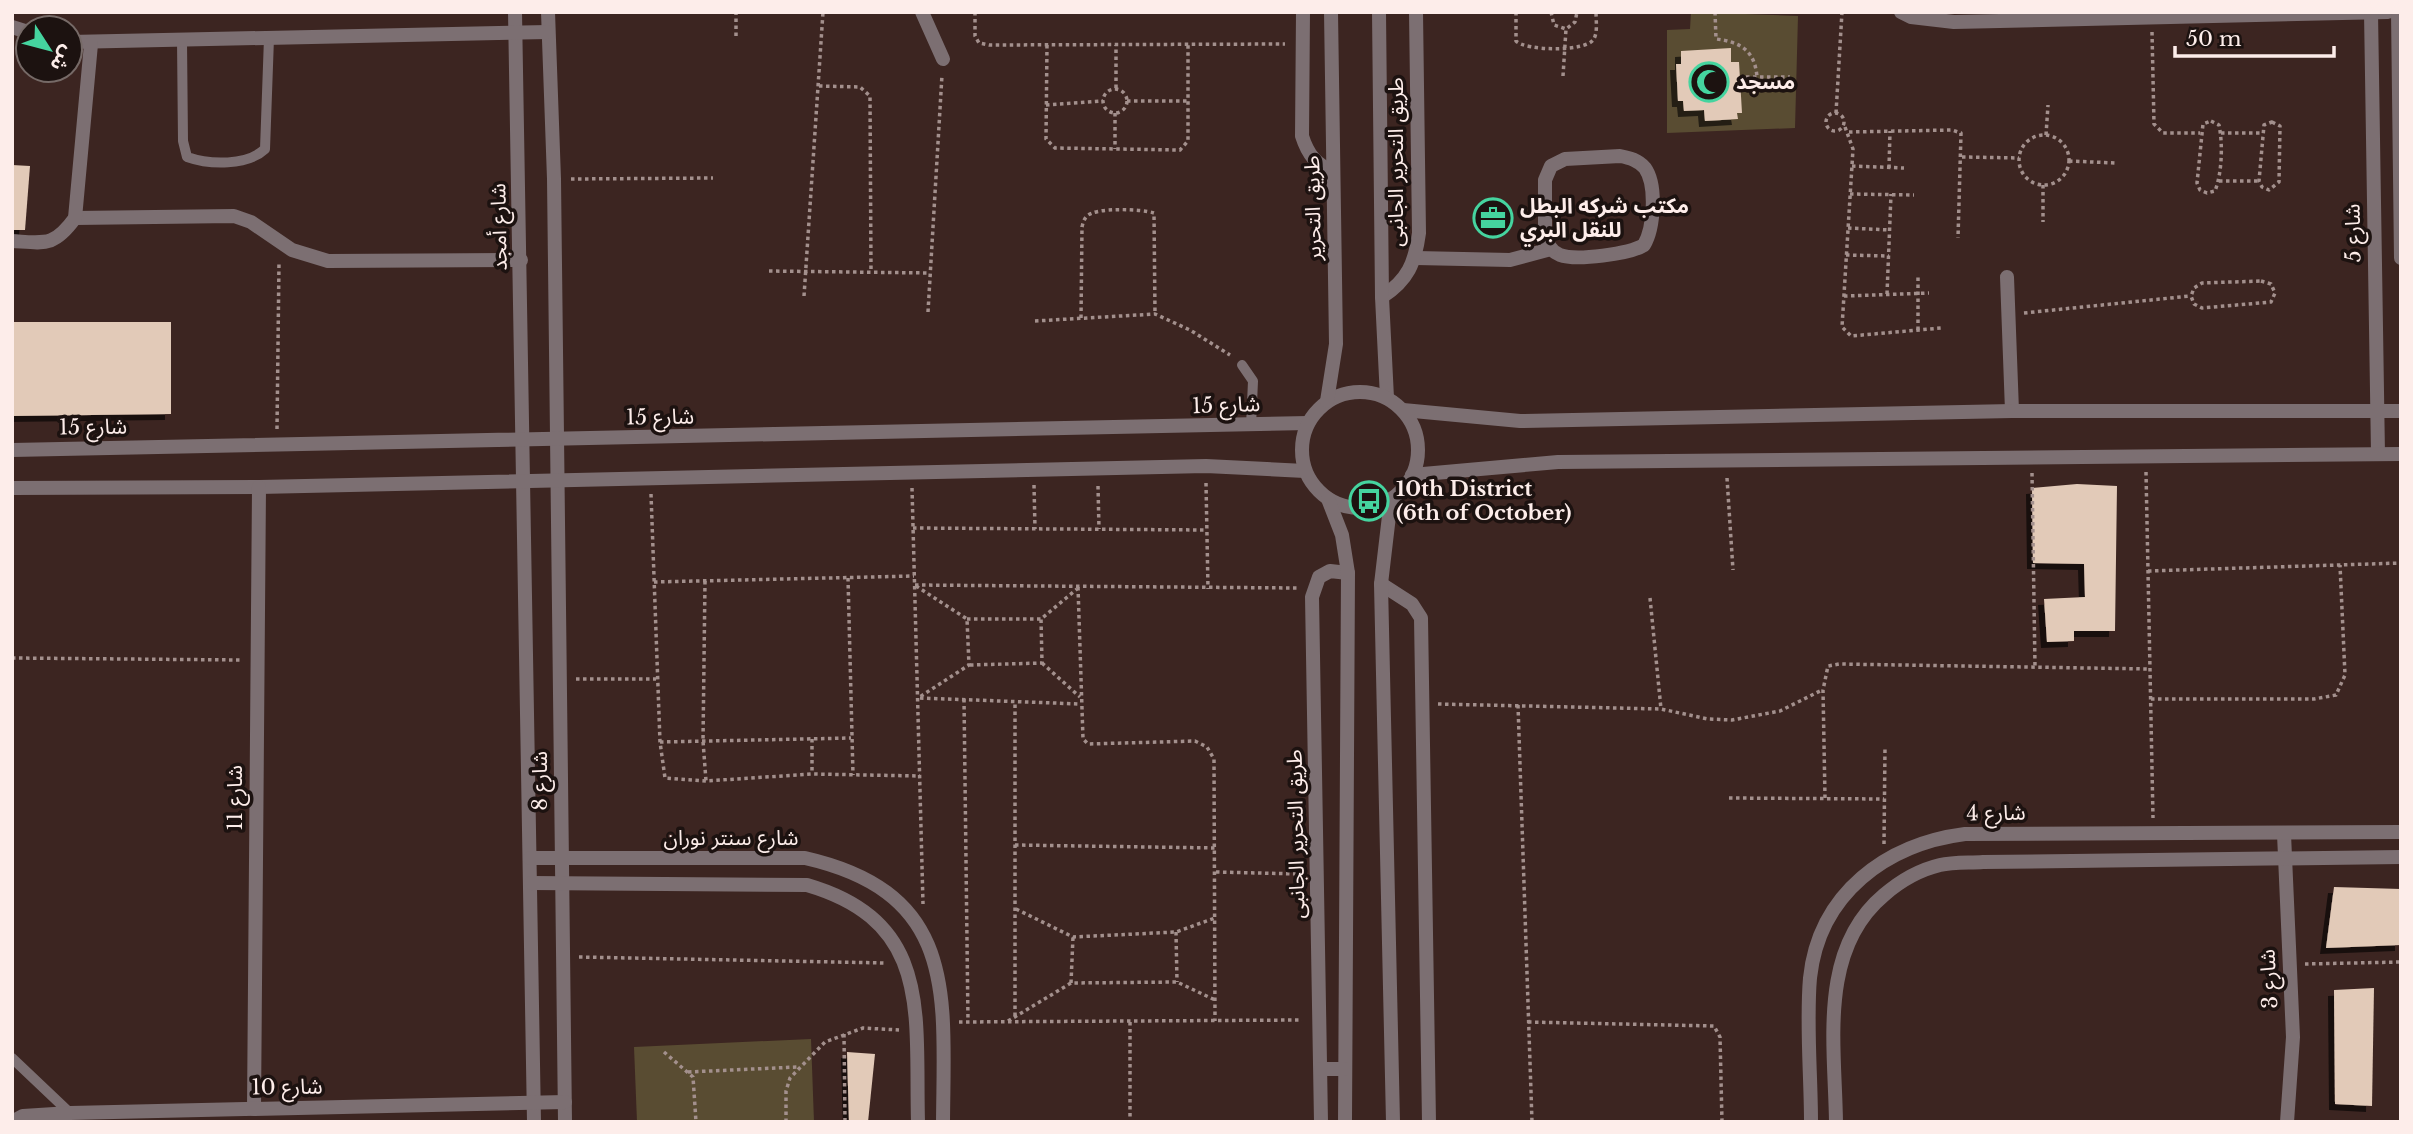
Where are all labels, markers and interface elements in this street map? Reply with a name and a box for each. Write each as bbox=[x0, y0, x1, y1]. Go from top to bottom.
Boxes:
north arrow bbox=[14, 14, 84, 84]
scale bar bbox=[2175, 14, 2334, 58]
text: 50 m bbox=[2186, 26, 2242, 52]
text: ش bbox=[45, 41, 79, 76]
mosque icon: مسجد bbox=[1688, 61, 1730, 103]
place label: مسجد bbox=[1736, 69, 1795, 95]
street label: طريق التحرير الجانبى bbox=[1383, 77, 1409, 247]
street label: طريق التحرير bbox=[1299, 155, 1327, 262]
street label: شارع أمجد bbox=[485, 183, 515, 271]
place label: مكتب شركه البطل للنقل البري bbox=[1520, 193, 1689, 247]
office icon: مكتب شركه البطل للنقل البري bbox=[1472, 197, 1514, 239]
street label: شارع 5 bbox=[2339, 203, 2369, 263]
street label: شارع 15 bbox=[1191, 391, 1261, 421]
street label: شارع 15 bbox=[626, 403, 694, 433]
street label: شارع 15 bbox=[59, 413, 127, 443]
place label: 10th District (6th of October) bbox=[1396, 476, 1571, 526]
bus stop icon: 10th District (6th of October) bbox=[1348, 480, 1390, 522]
street label: طريق التحرير الجانبى bbox=[1282, 749, 1310, 919]
street label: شارع 8 bbox=[527, 751, 555, 811]
street label: شارع 11 bbox=[222, 765, 250, 831]
street label: شارع 4 bbox=[1966, 799, 2026, 829]
street label: شارع سنتر نوران bbox=[664, 825, 798, 853]
street label: شارع 3 bbox=[2254, 948, 2286, 1010]
street label: شارع 10 bbox=[251, 1073, 323, 1103]

